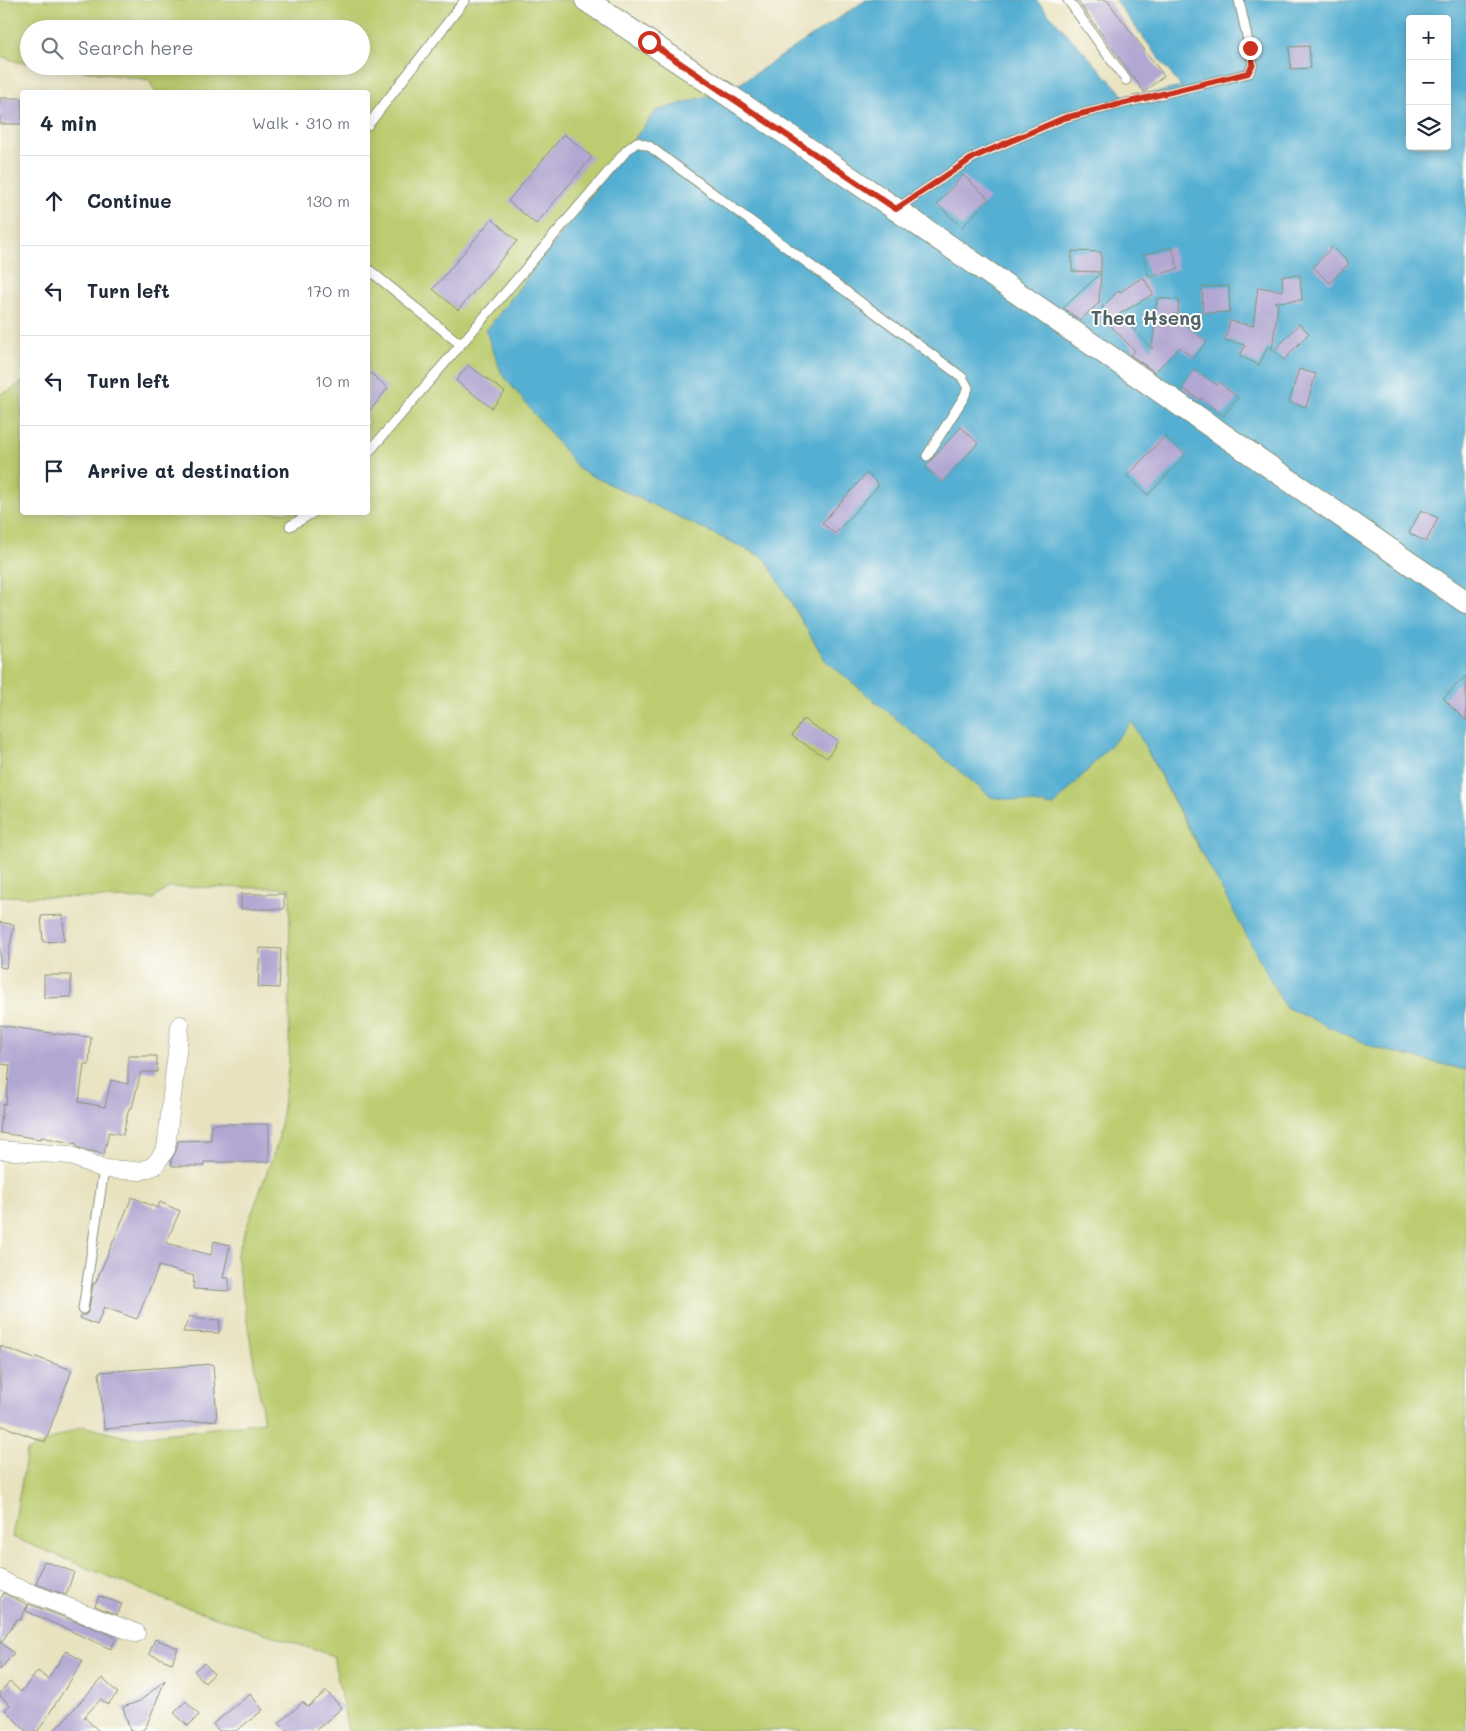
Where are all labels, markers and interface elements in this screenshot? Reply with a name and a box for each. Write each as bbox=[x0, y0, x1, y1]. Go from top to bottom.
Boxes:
map controls bbox=[1406, 15, 1451, 150]
button: + bbox=[1406, 15, 1451, 60]
search box bbox=[20, 20, 370, 75]
route start bbox=[638, 31, 661, 54]
icon: search bbox=[38, 34, 66, 62]
text: Search here bbox=[78, 35, 194, 60]
route end bbox=[1239, 37, 1262, 60]
button: − bbox=[1406, 60, 1451, 105]
button: layers bbox=[1406, 105, 1451, 150]
text: 4 min bbox=[40, 109, 97, 136]
text: Walk · 310 m bbox=[252, 112, 350, 133]
icon: ahead bbox=[40, 187, 68, 215]
text: Continue bbox=[87, 188, 172, 213]
text: 130 m bbox=[306, 190, 350, 211]
icon: left bbox=[40, 277, 68, 305]
text: Turn left bbox=[87, 278, 170, 303]
text: 170 m bbox=[306, 280, 350, 301]
district label: Thea Hseng bbox=[1091, 305, 1201, 330]
icon: left bbox=[40, 367, 68, 395]
text: Turn left bbox=[87, 368, 170, 393]
text: 10 m bbox=[315, 370, 350, 391]
icon: arrive bbox=[40, 457, 68, 485]
text: Arrive at destination bbox=[87, 458, 290, 483]

